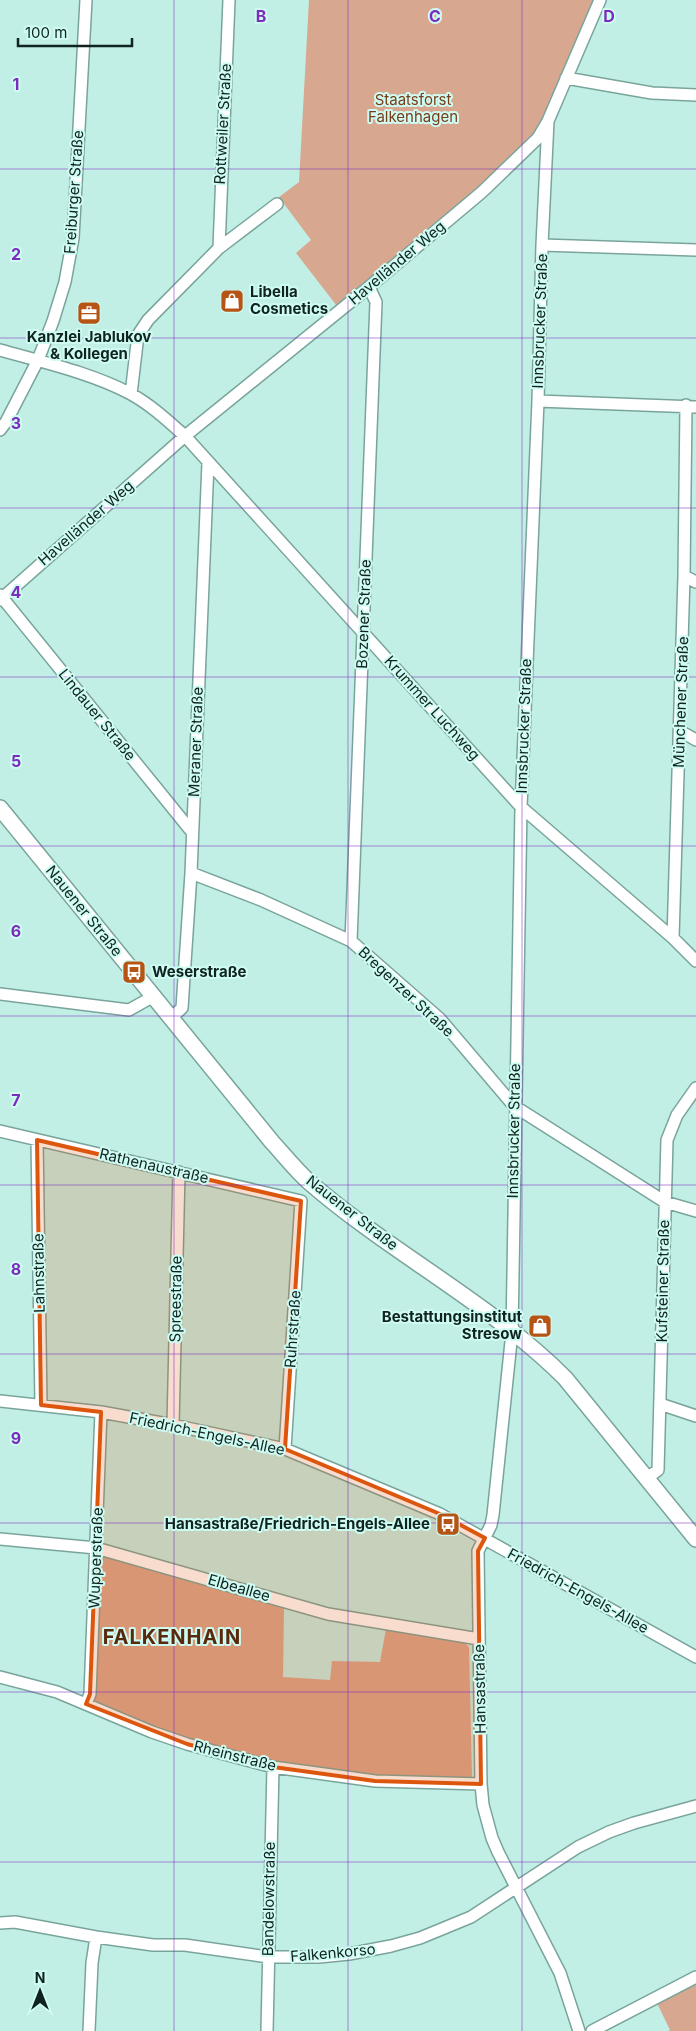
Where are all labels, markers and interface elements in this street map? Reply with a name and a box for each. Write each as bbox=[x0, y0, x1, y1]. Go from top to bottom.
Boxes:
text: B bbox=[256, 6, 266, 26]
text: C bbox=[429, 6, 441, 26]
text: D bbox=[603, 6, 615, 26]
scale bar bbox=[18, 15, 131, 47]
text: 100 m bbox=[25, 23, 67, 42]
street label: Rottweiler Straße bbox=[210, 63, 235, 185]
text: 1 bbox=[13, 74, 19, 94]
park label: Staatsforst Falkenhagen bbox=[368, 90, 458, 126]
street label: Freiburger Straße bbox=[60, 129, 87, 255]
street label: Havelländer Weg bbox=[344, 217, 449, 309]
text: 2 bbox=[11, 244, 21, 264]
street label: Innsbrucker Straße bbox=[528, 253, 551, 389]
place label: Libella Cosmetics bbox=[250, 282, 328, 318]
shop icon: Libella Cosmetics bbox=[219, 288, 245, 314]
office icon: Kanzlei Jablukov & Kollegen bbox=[76, 300, 102, 326]
place label: Kanzlei Jablukov & Kollegen bbox=[27, 327, 151, 363]
text: 3 bbox=[11, 413, 21, 433]
street label: Havelländer Weg bbox=[34, 476, 137, 569]
street label: Bozener Straße bbox=[352, 559, 375, 669]
text: 4 bbox=[11, 582, 22, 602]
street label: Münchener Straße bbox=[669, 636, 692, 768]
street label: Krummer Luchweg bbox=[380, 651, 484, 764]
street label: Innsbrucker Straße bbox=[512, 658, 535, 794]
street label: Lindauer Straße bbox=[55, 665, 140, 764]
street label: Meraner Straße bbox=[184, 686, 207, 797]
text: 5 bbox=[11, 751, 21, 771]
street label: Nauener Straße bbox=[42, 861, 127, 960]
text: 6 bbox=[11, 921, 21, 941]
street label: Bregenzer Straße bbox=[355, 942, 458, 1041]
bus stop icon: Weserstraße bbox=[121, 959, 147, 985]
place label: Weserstraße bbox=[152, 962, 247, 981]
street label: Innsbrucker Straße bbox=[503, 1063, 524, 1199]
text: 7 bbox=[11, 1090, 21, 1110]
street label: Rathenaustraße bbox=[98, 1144, 211, 1187]
street label: Nauener Straße bbox=[303, 1171, 402, 1254]
street label: Kufsteiner Straße bbox=[652, 1219, 673, 1343]
street label: Lahnstraße bbox=[28, 1233, 49, 1313]
street label: Spreestraße bbox=[165, 1256, 186, 1342]
text: 8 bbox=[11, 1259, 21, 1279]
street label: Ruhrstraße bbox=[280, 1289, 305, 1369]
place label: Bestattungsinstitut Stresow bbox=[382, 1307, 522, 1343]
shop icon: Bestattungsinstitut Stresow bbox=[527, 1313, 553, 1339]
street label: Friedrich-Engels-Allee bbox=[128, 1408, 287, 1459]
text: 9 bbox=[11, 1428, 21, 1448]
street label: Wupperstraße bbox=[84, 1507, 107, 1609]
bus stop icon: Hansastraße/Friedrich-Engels-Allee bbox=[435, 1511, 461, 1537]
place label: Hansastraße/Friedrich-Engels-Allee bbox=[165, 1514, 430, 1533]
street label: Friedrich-Engels-Allee bbox=[504, 1544, 652, 1637]
street label: Elbeallee bbox=[206, 1570, 272, 1605]
district label: FALKENHAIN bbox=[103, 1625, 241, 1649]
street label: Hansastraße bbox=[469, 1644, 490, 1734]
street label: Rheinstraße bbox=[192, 1736, 278, 1775]
street label: Bandelowstraße bbox=[258, 1842, 279, 1956]
street label: Falkenkorso bbox=[290, 1939, 376, 1966]
north arrow bbox=[15, 1966, 65, 2016]
text: N bbox=[35, 1969, 45, 1986]

